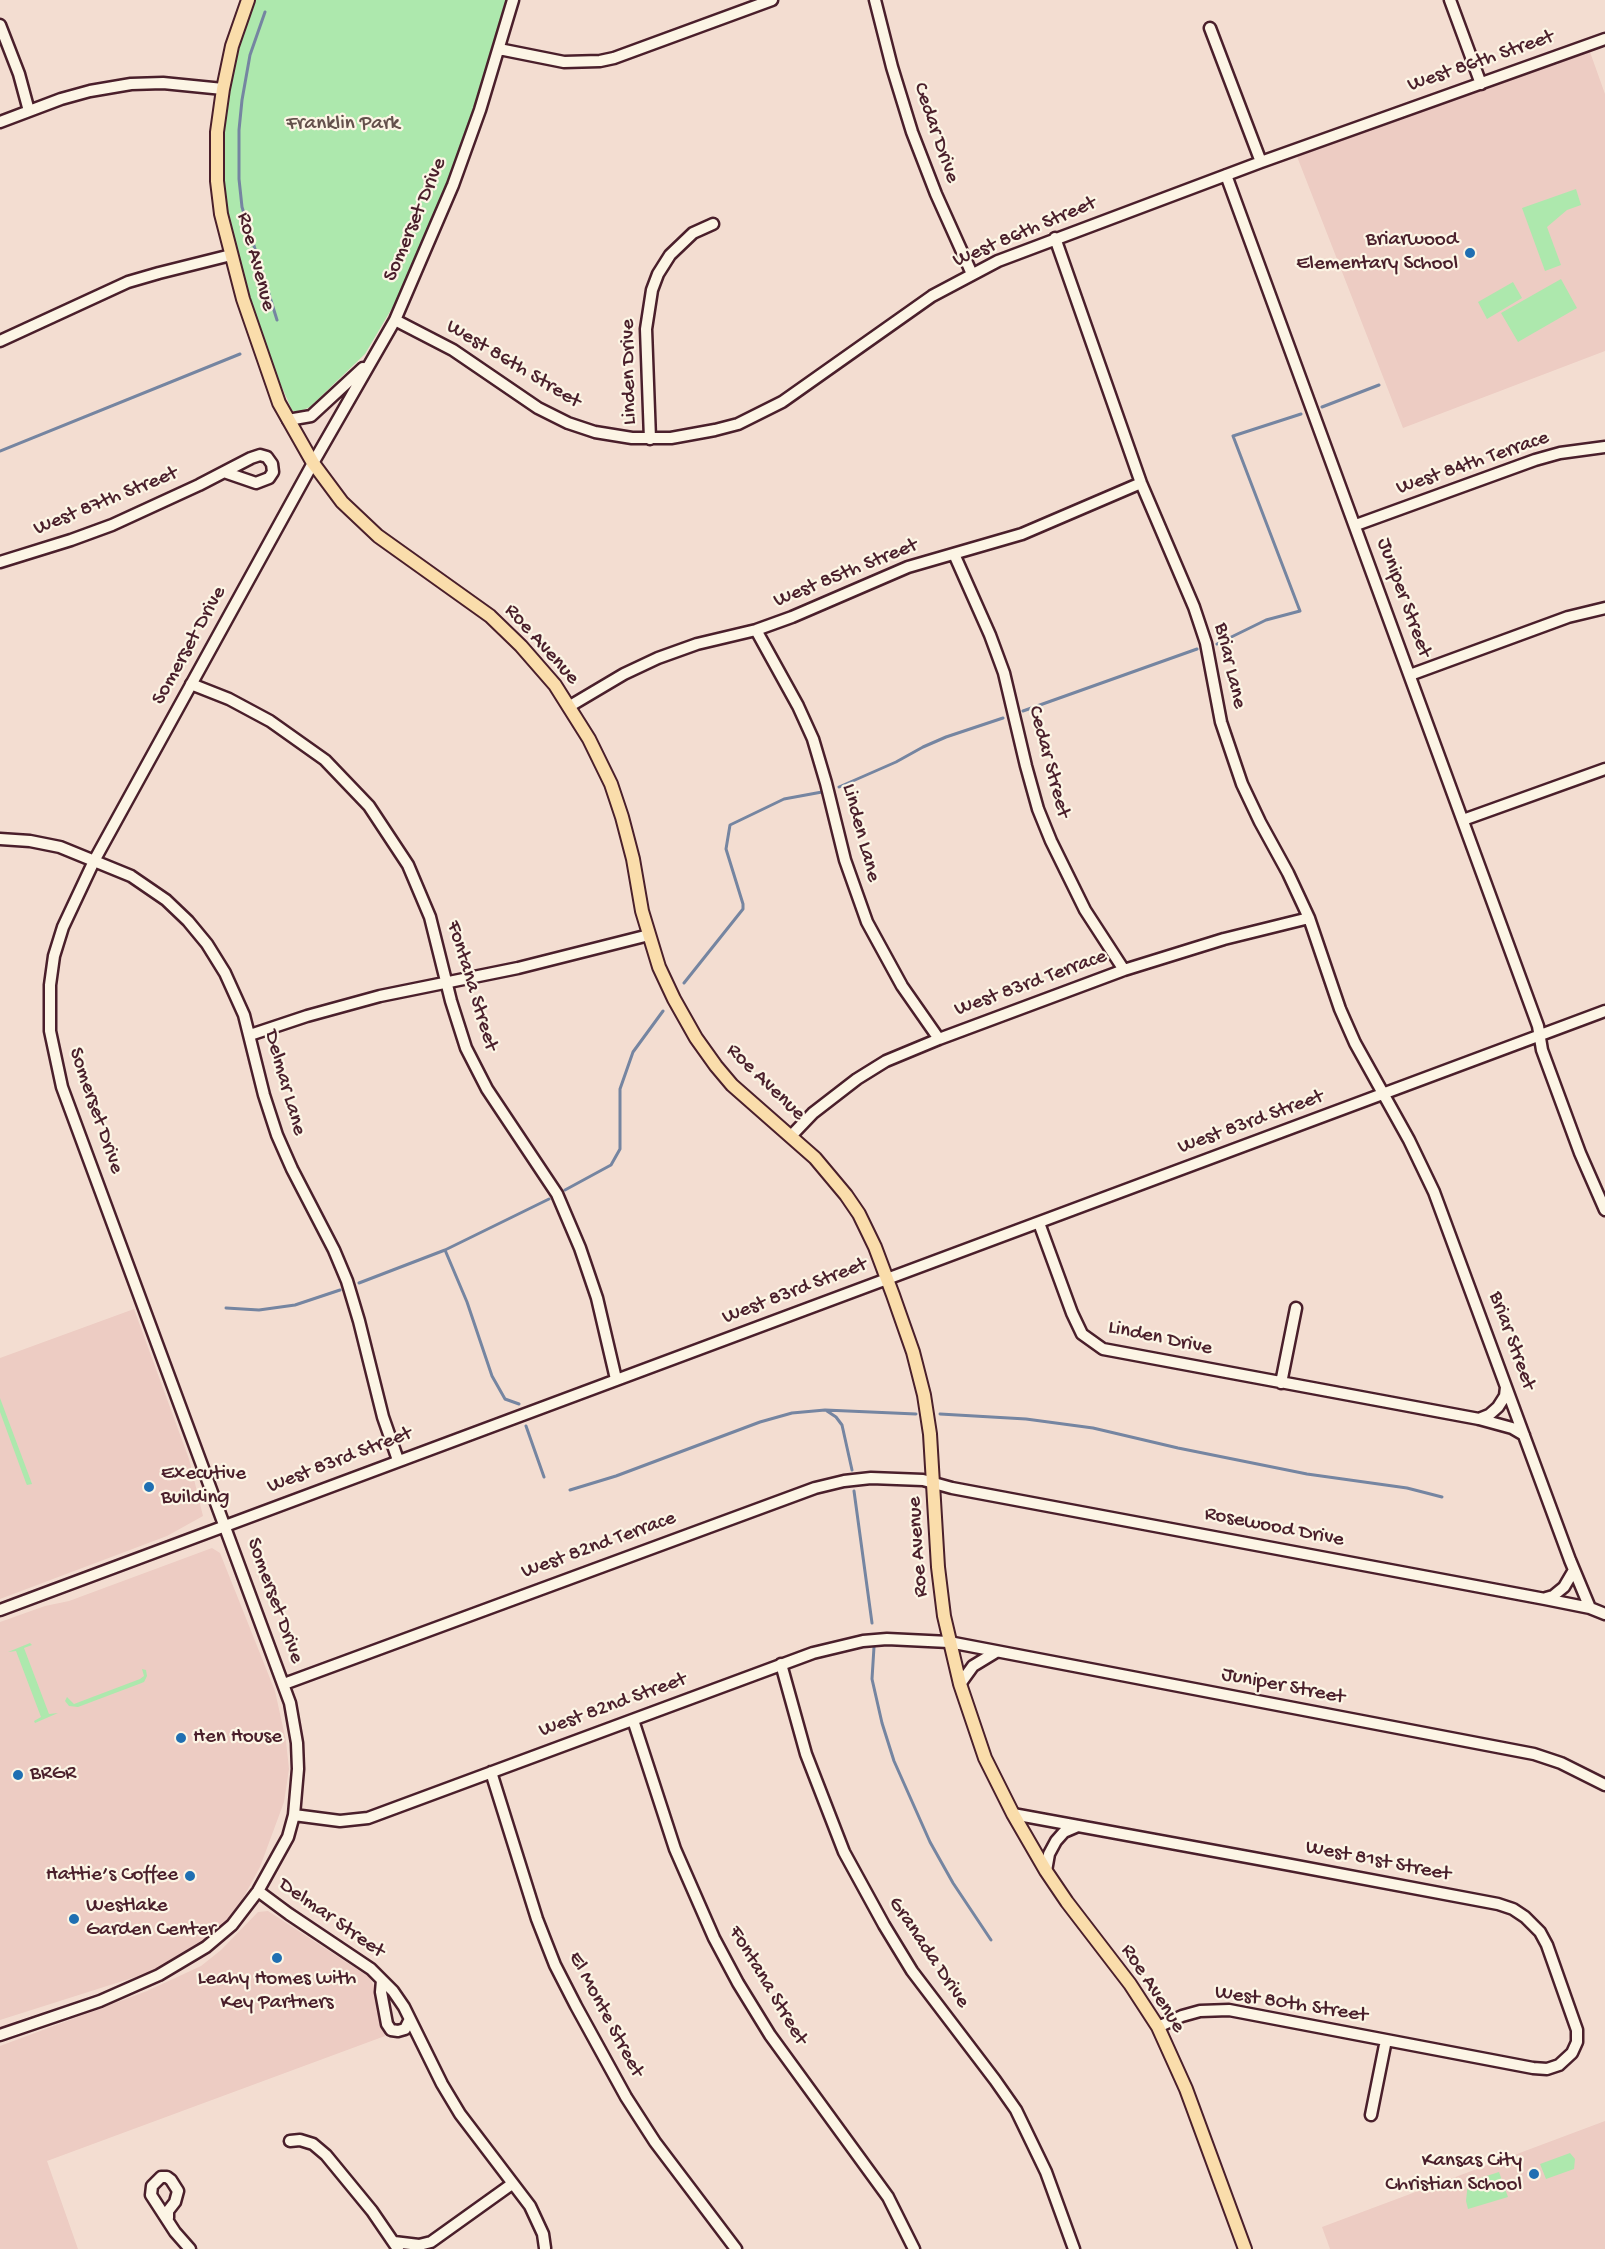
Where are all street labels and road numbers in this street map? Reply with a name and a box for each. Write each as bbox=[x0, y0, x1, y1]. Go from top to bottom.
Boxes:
street label: West 86th Street bbox=[1405, 25, 1557, 99]
street label: Cedar Drive bbox=[906, 80, 964, 186]
street label: Somerset Drive bbox=[379, 154, 453, 286]
street label: West 86th Street bbox=[950, 192, 1100, 274]
street label: Roe Avenue bbox=[230, 210, 280, 314]
street label: West 86th Street bbox=[441, 315, 585, 415]
street label: Linden Drive bbox=[616, 319, 644, 425]
street label: West 84th Terrace bbox=[1393, 426, 1553, 502]
street label: West 87th Street bbox=[30, 462, 182, 542]
street label: West 85th Street bbox=[770, 534, 922, 614]
street label: Juniper Street bbox=[1370, 535, 1436, 661]
street label: Somerset Drive bbox=[147, 582, 233, 710]
street label: Roe Avenue bbox=[498, 599, 584, 691]
street label: Briar Lane bbox=[1207, 621, 1251, 711]
street label: Cedar Street bbox=[1021, 703, 1075, 821]
street label: Linden Lane bbox=[835, 781, 885, 885]
street label: Fontana Street bbox=[439, 918, 503, 1054]
street label: West 83rd Terrace bbox=[951, 945, 1111, 1023]
street label: Delmar Lane bbox=[257, 1027, 311, 1139]
street label: Roe Avenue bbox=[720, 1039, 810, 1127]
street label: Somerset Drive bbox=[62, 1045, 128, 1177]
street label: West 83rd Street bbox=[1175, 1085, 1327, 1161]
street label: West 83rd Street bbox=[719, 1253, 871, 1331]
street label: Briar Street bbox=[1482, 1288, 1540, 1394]
street label: Linden Drive bbox=[1105, 1316, 1215, 1362]
street label: West 83rd Street bbox=[264, 1422, 416, 1500]
street label: Roe Avenue bbox=[903, 1496, 935, 1598]
street label: Rosewood Drive bbox=[1202, 1502, 1346, 1554]
street label: West 82nd Terrace bbox=[518, 1506, 680, 1586]
street label: Somerset Drive bbox=[240, 1535, 308, 1667]
street label: Juniper Street bbox=[1219, 1663, 1347, 1711]
street label: West 82nd Street bbox=[536, 1668, 690, 1744]
street label: West 81st Street bbox=[1303, 1836, 1453, 1888]
street label: Delmar Street bbox=[273, 1873, 389, 1965]
street label: Granada Drive bbox=[882, 1893, 974, 2013]
street label: Fontana Street bbox=[722, 1922, 812, 2050]
street label: Roe Avenue bbox=[1114, 1940, 1190, 2038]
street label: El Monte Street bbox=[561, 1948, 649, 2082]
street label: West 80th Street bbox=[1213, 1980, 1369, 2030]

